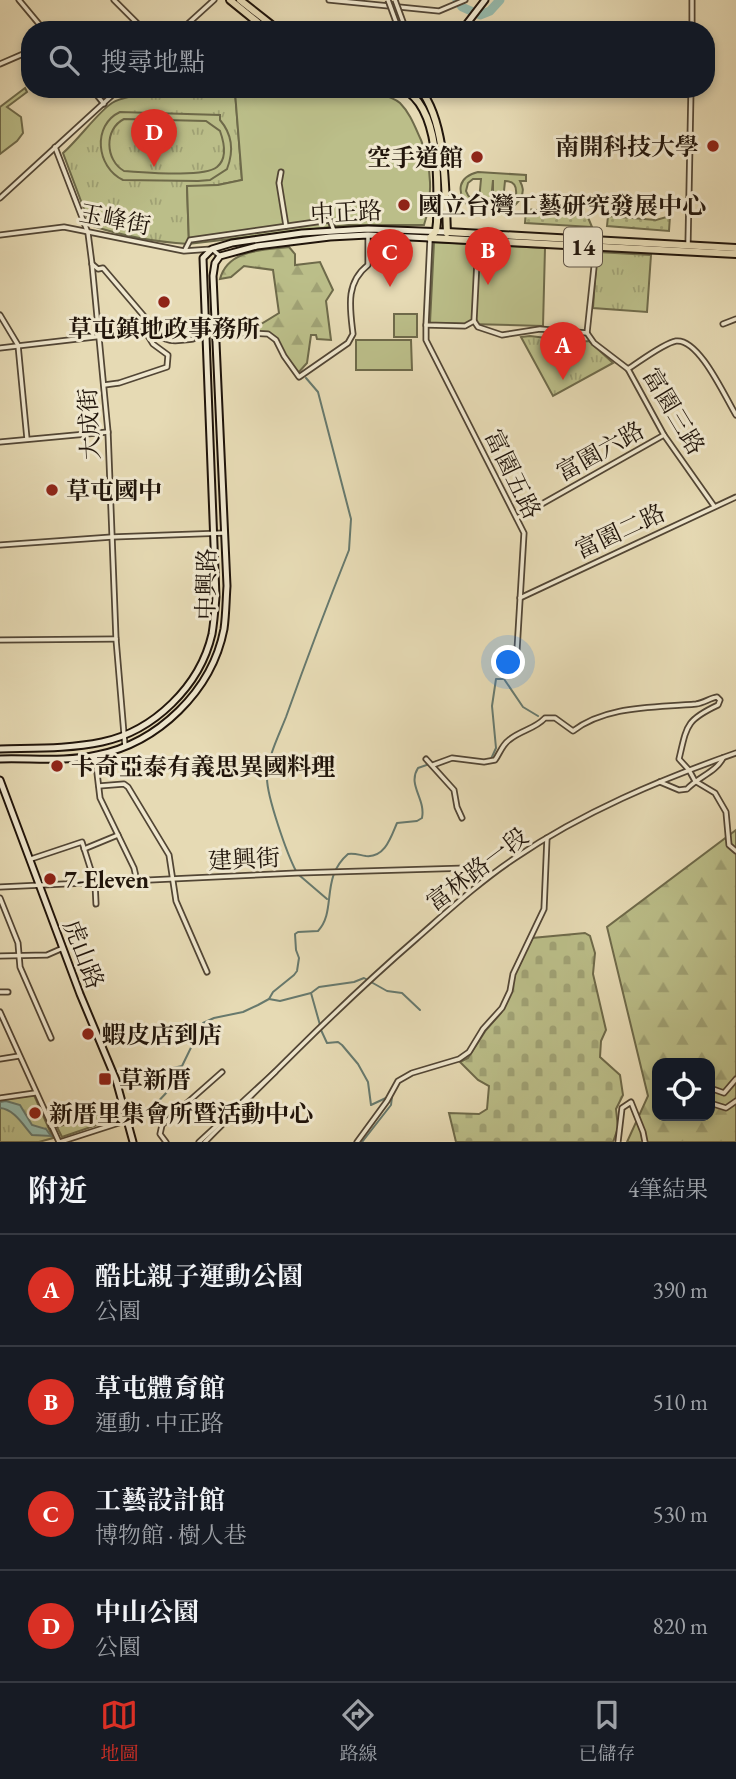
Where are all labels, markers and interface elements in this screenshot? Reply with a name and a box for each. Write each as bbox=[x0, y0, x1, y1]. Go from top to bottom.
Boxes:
search box bbox=[21, 21, 715, 98]
icon: search bbox=[45, 41, 83, 79]
text: 搜尋地點 bbox=[101, 45, 205, 79]
pin: D bbox=[131, 109, 177, 167]
place label: 南開科技大學 bbox=[555, 131, 699, 162]
marker: 南開科技大學 bbox=[705, 138, 721, 154]
place label: 空手道館 bbox=[367, 142, 463, 173]
marker: 空手道館 bbox=[469, 149, 485, 165]
place label: 國立台灣工藝研究發展中心 bbox=[418, 190, 706, 221]
street label: 中正路 bbox=[309, 195, 383, 229]
street label: 玉峰街 bbox=[77, 197, 153, 241]
marker: 國立台灣工藝研究發展中心 bbox=[396, 197, 412, 213]
pin: B bbox=[465, 227, 511, 285]
road number: 14 bbox=[564, 228, 602, 266]
pin: C bbox=[367, 229, 413, 287]
marker: 草屯鎮地政事務所 bbox=[156, 294, 172, 310]
place label: 草屯鎮地政事務所 bbox=[68, 313, 260, 344]
pin: A bbox=[540, 322, 586, 380]
street label: 富園三路 bbox=[636, 362, 712, 460]
street label: 大成街 bbox=[72, 387, 106, 461]
street label: 富園六路 bbox=[551, 414, 649, 488]
street label: 富園五路 bbox=[478, 424, 548, 524]
place label: 草屯國中 bbox=[66, 475, 162, 506]
marker: 草屯國中 bbox=[44, 482, 60, 498]
street label: 富園二路 bbox=[570, 497, 670, 565]
street label: 中興路 bbox=[190, 548, 222, 620]
your location bbox=[491, 645, 525, 679]
place label: 卡奇亞泰有義思異國料理 bbox=[71, 751, 335, 782]
marker: 卡奇亞泰有義思異國料理 bbox=[49, 758, 65, 774]
street label: 富林路一段 bbox=[420, 821, 534, 917]
street label: 建興街 bbox=[207, 842, 281, 876]
place label: 7-Eleven bbox=[64, 864, 149, 895]
marker: 7-Eleven bbox=[42, 871, 58, 887]
street label: 虎山路 bbox=[57, 915, 111, 993]
place label: 蝦皮店到店 bbox=[102, 1019, 222, 1050]
marker: 蝦皮店到店 bbox=[80, 1026, 96, 1042]
map controls bbox=[652, 1058, 715, 1121]
button: locate bbox=[652, 1058, 715, 1121]
place label: 草新厝 bbox=[119, 1064, 191, 1095]
marker: 草新厝 bbox=[97, 1071, 113, 1087]
place label: 新厝里集會所暨活動中心 bbox=[49, 1098, 313, 1129]
marker: 新厝里集會所暨活動中心 bbox=[27, 1105, 43, 1121]
text: 附近 bbox=[28, 1171, 88, 1210]
text: 4筆結果 bbox=[628, 1174, 708, 1204]
text: 酷比親子運動公園 bbox=[95, 1259, 303, 1293]
text: A bbox=[43, 1275, 59, 1305]
text: 390 m bbox=[652, 1275, 708, 1305]
text: 公園 bbox=[95, 1296, 141, 1326]
text: 草屯體育館 bbox=[95, 1371, 225, 1405]
text: B bbox=[44, 1387, 58, 1417]
text: 510 m bbox=[652, 1387, 708, 1417]
text: 運動 · 中正路 bbox=[95, 1408, 224, 1438]
text: 工藝設計館 bbox=[95, 1483, 225, 1517]
text: C bbox=[43, 1499, 59, 1529]
text: 530 m bbox=[652, 1499, 708, 1529]
text: 博物館 · 樹人巷 bbox=[95, 1520, 247, 1550]
text: 中山公園 bbox=[95, 1595, 199, 1629]
text: D bbox=[42, 1611, 60, 1641]
text: 820 m bbox=[652, 1611, 708, 1641]
text: 公園 bbox=[95, 1632, 141, 1662]
tab: 地圖 bbox=[100, 1696, 139, 1766]
tab: 路線 bbox=[339, 1696, 378, 1766]
tab: 已儲存 bbox=[578, 1696, 636, 1766]

